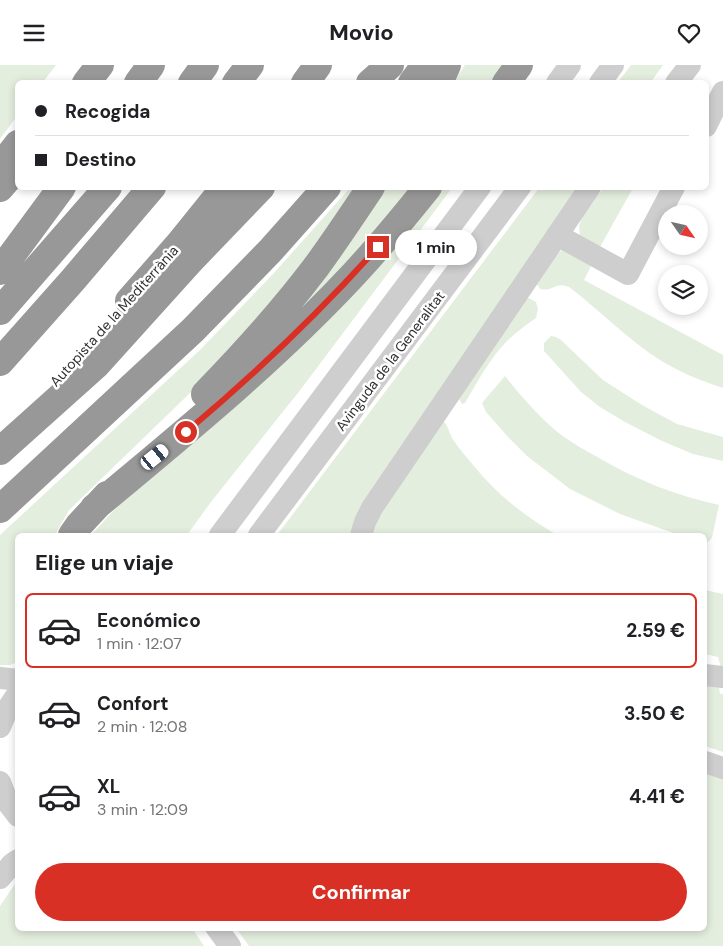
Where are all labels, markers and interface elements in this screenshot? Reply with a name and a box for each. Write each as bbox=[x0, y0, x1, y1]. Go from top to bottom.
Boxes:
text: Movio bbox=[329, 18, 394, 47]
icon: menu bbox=[20, 19, 48, 47]
icon: heart bbox=[675, 19, 703, 47]
text: Recogida bbox=[65, 99, 150, 124]
text: Destino bbox=[65, 147, 136, 172]
north arrow bbox=[658, 205, 708, 255]
map controls bbox=[658, 205, 708, 315]
callout: 1 min bbox=[396, 229, 478, 265]
route end bbox=[367, 236, 389, 258]
text: 1 min bbox=[417, 237, 455, 258]
street label: Autopista de la Mediterrània bbox=[46, 242, 182, 390]
button: layers bbox=[658, 265, 708, 315]
street label: Avinguda de la Generalitat bbox=[332, 288, 448, 434]
route start bbox=[175, 421, 197, 443]
car bbox=[138, 442, 171, 472]
text: Elige un viaje bbox=[35, 548, 174, 577]
icon: car bbox=[37, 608, 82, 653]
text: Económico bbox=[97, 608, 201, 633]
text: 2.59 € bbox=[626, 618, 685, 643]
text: 1 min · 12:07 bbox=[97, 633, 182, 654]
icon: car bbox=[37, 691, 82, 736]
text: Confort bbox=[97, 691, 169, 716]
text: 3.50 € bbox=[624, 701, 685, 726]
text: 2 min · 12:08 bbox=[97, 716, 188, 737]
icon: car bbox=[37, 774, 82, 819]
text: XL bbox=[97, 774, 120, 799]
text: 4.41 € bbox=[629, 784, 685, 809]
text: 3 min · 12:09 bbox=[97, 799, 188, 820]
button: Confirmar bbox=[35, 863, 687, 921]

